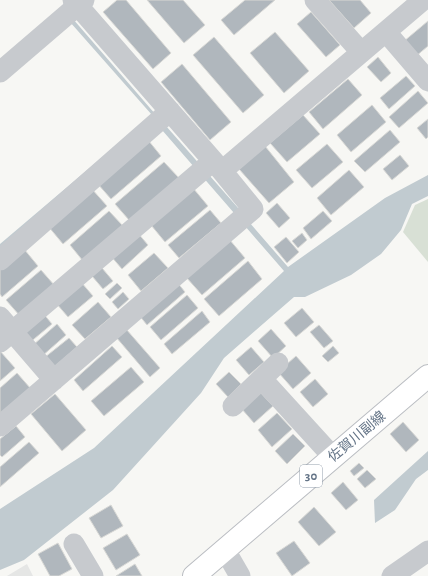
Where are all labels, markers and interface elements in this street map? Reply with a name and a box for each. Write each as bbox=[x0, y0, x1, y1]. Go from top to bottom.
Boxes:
street label: 佐賀川副線 bbox=[325, 408, 388, 465]
road number: 30 bbox=[300, 465, 322, 487]

